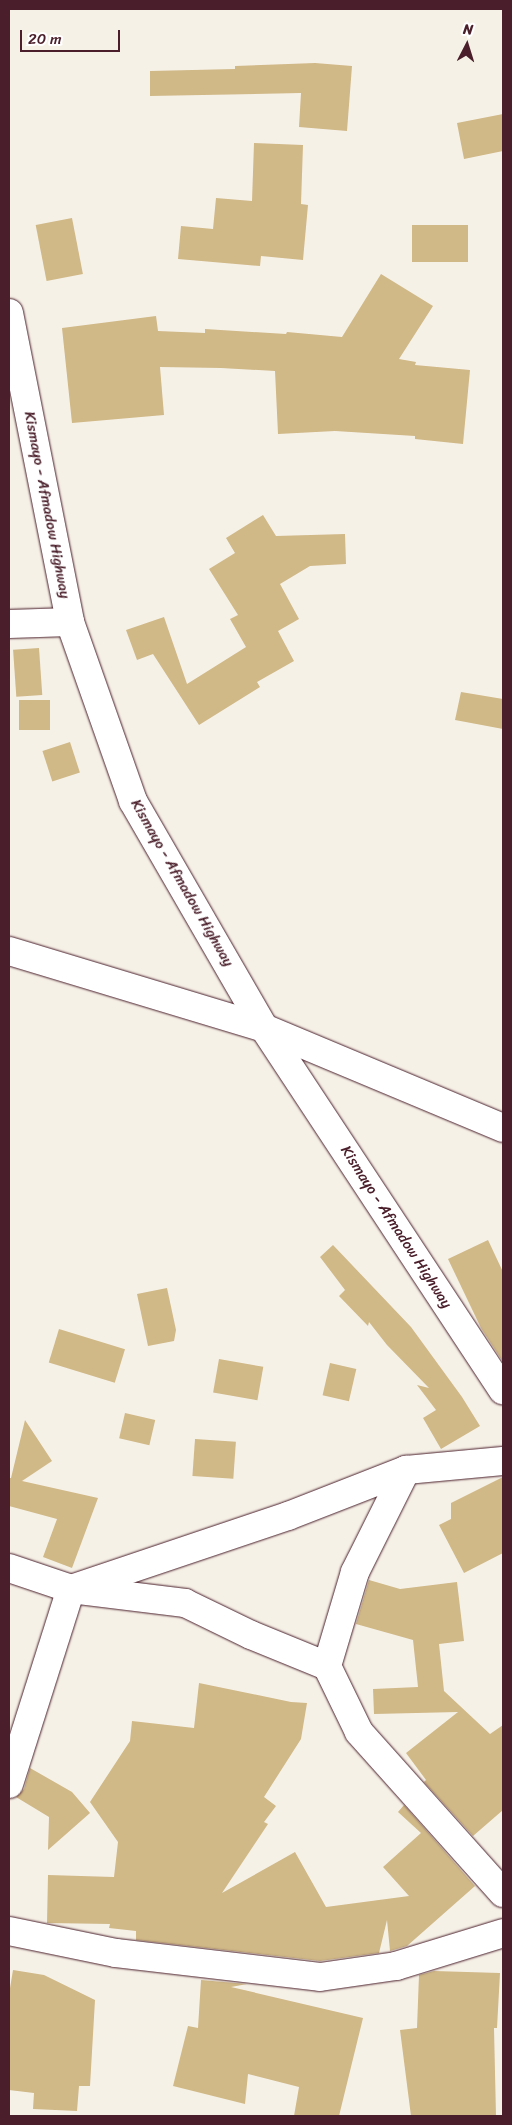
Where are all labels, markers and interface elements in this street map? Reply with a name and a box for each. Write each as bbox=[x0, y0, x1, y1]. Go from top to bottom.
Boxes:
text: N bbox=[462, 17, 474, 42]
scale bar bbox=[22, 20, 122, 52]
north arrow bbox=[442, 20, 492, 70]
text: 20 m bbox=[28, 26, 62, 52]
street label: Kismayo - Afmadow Highway bbox=[20, 410, 74, 600]
street label: Kismayo - Afmadow Highway bbox=[127, 796, 237, 970]
street label: Kismayo - Afmadow Highway bbox=[337, 1142, 455, 1312]

